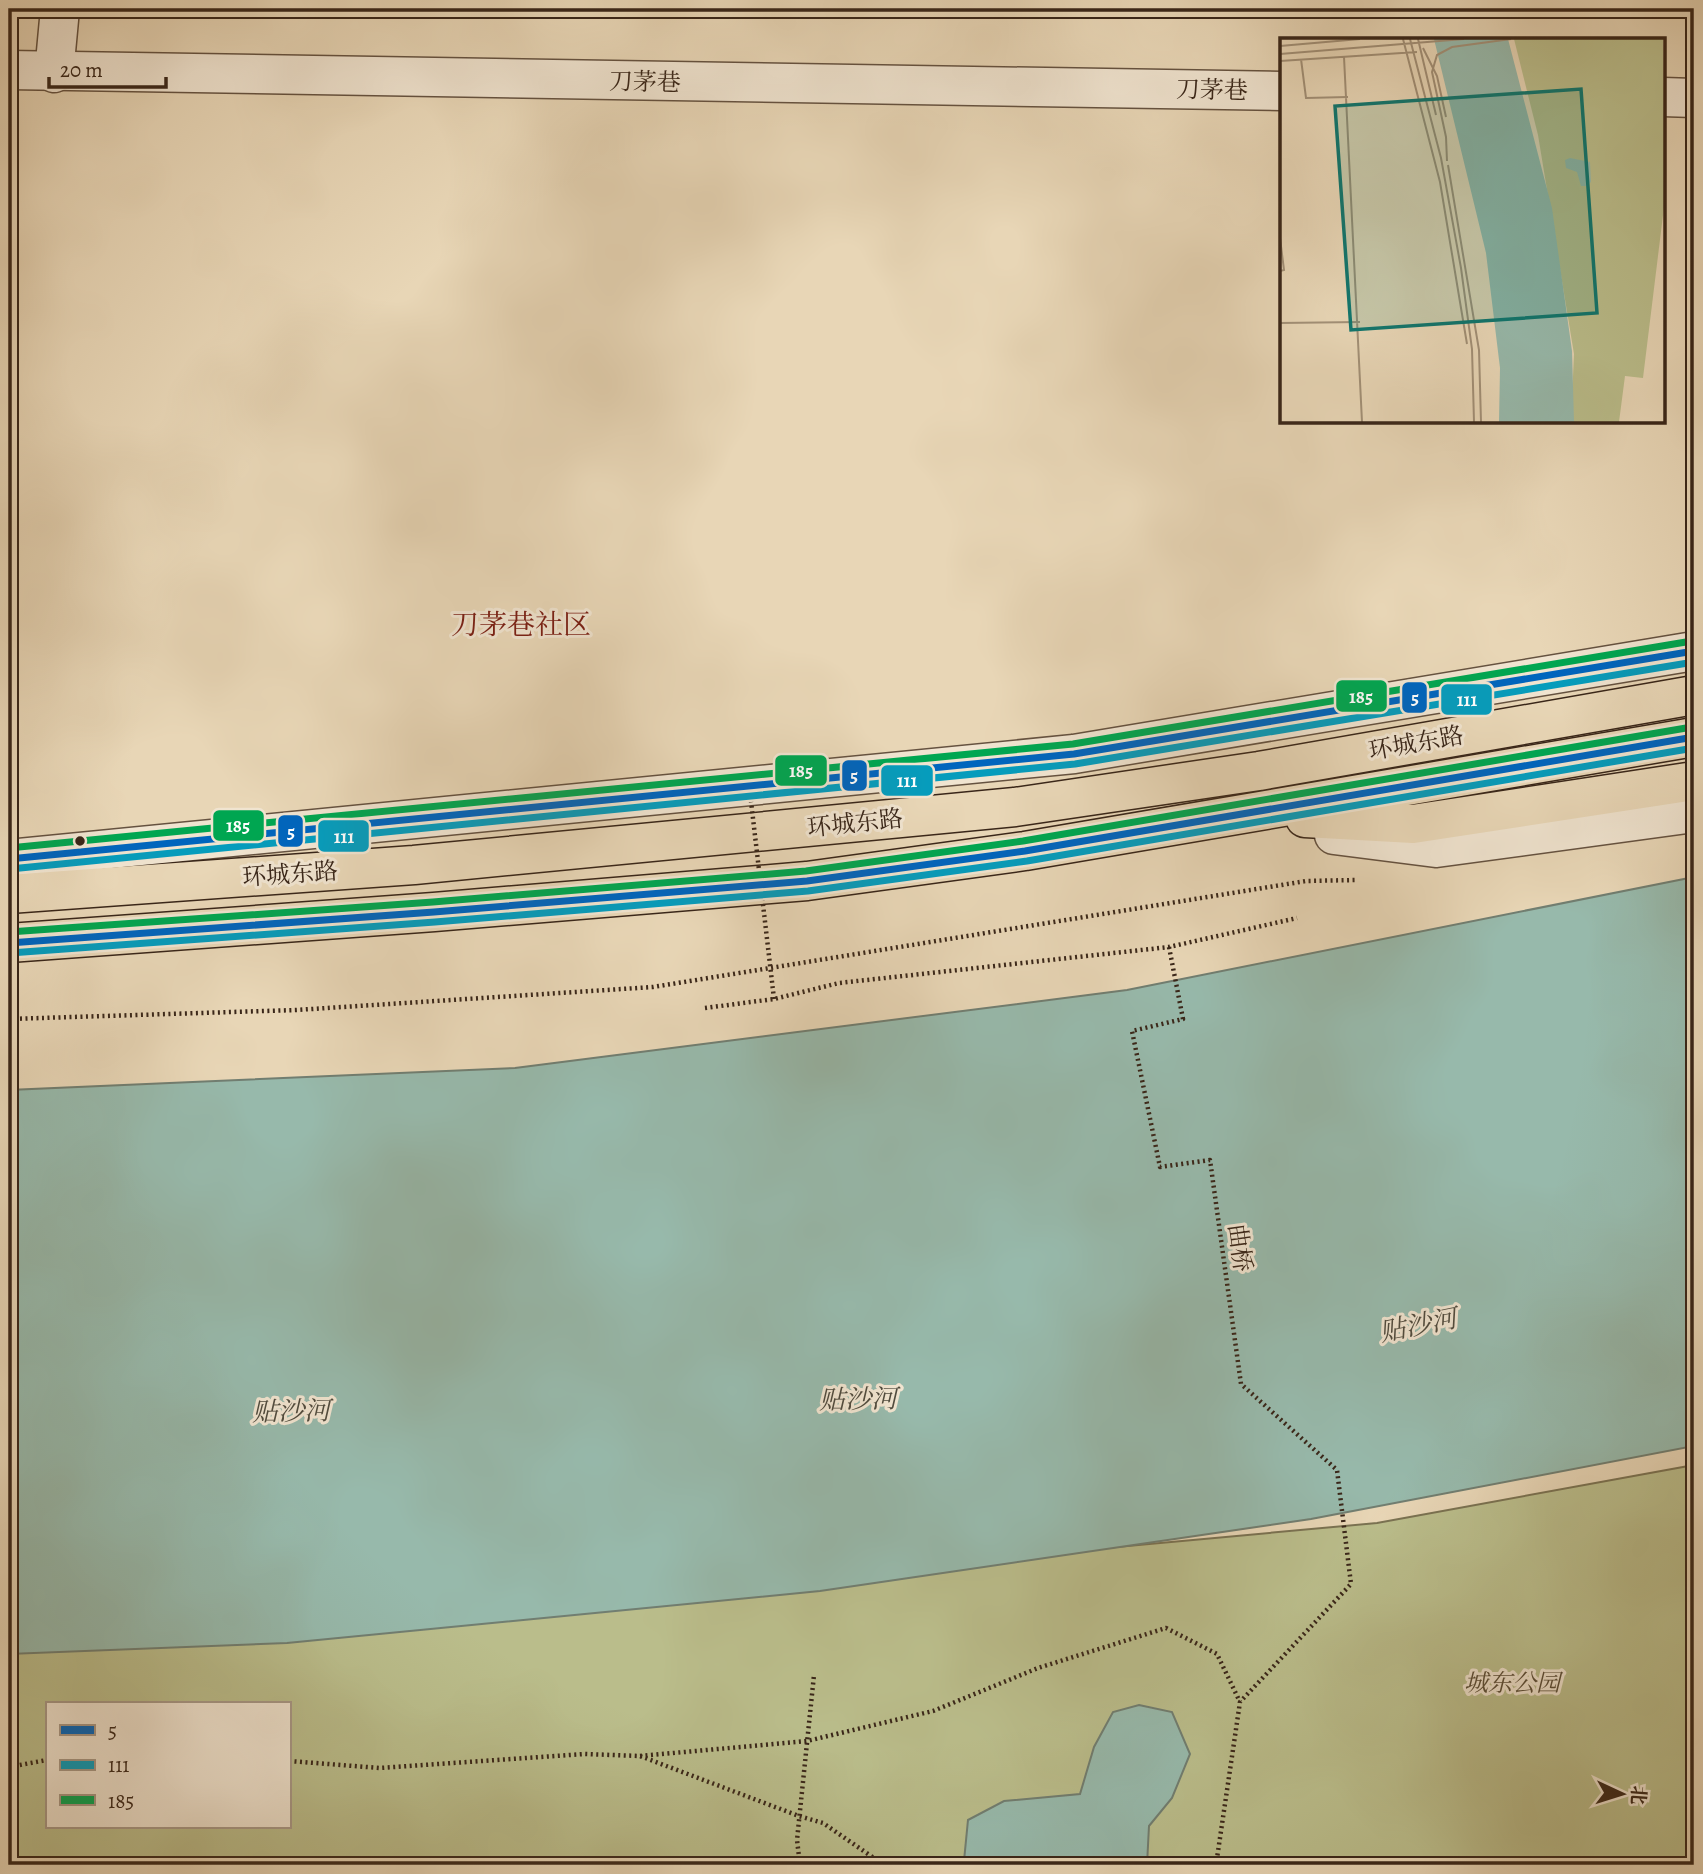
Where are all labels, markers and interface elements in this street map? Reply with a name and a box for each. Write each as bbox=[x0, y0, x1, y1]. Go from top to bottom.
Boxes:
inset map bbox=[1280, 38, 1664, 424]
scale bar bbox=[49, 46, 166, 90]
text: 20 m bbox=[60, 56, 103, 84]
street label: 刀茅巷 bbox=[609, 65, 681, 99]
street label: 刀茅巷 bbox=[1176, 73, 1248, 107]
district label: 刀茅巷社区 bbox=[451, 606, 591, 644]
line badge: 185 bbox=[1335, 679, 1388, 713]
line badge: 5 bbox=[1401, 681, 1428, 714]
line badge: 111 bbox=[1440, 683, 1493, 716]
text: 185 bbox=[1349, 684, 1373, 710]
text: 5 bbox=[1411, 685, 1419, 711]
text: 111 bbox=[1457, 687, 1477, 713]
street label: 环城东路 bbox=[1366, 719, 1466, 767]
line badge: 185 bbox=[774, 754, 828, 787]
text: 185 bbox=[789, 758, 813, 784]
line badge: 5 bbox=[841, 759, 868, 792]
text: 5 bbox=[850, 763, 858, 789]
line badge: 111 bbox=[880, 764, 934, 797]
text: 111 bbox=[897, 768, 917, 794]
street label: 环城东路 bbox=[806, 802, 904, 844]
line badge: 185 bbox=[212, 809, 265, 842]
text: 185 bbox=[226, 813, 250, 839]
line badge: 5 bbox=[277, 814, 304, 848]
text: 5 bbox=[287, 819, 295, 845]
line badge: 111 bbox=[317, 819, 370, 853]
text: 111 bbox=[334, 824, 354, 850]
unlabelled marker bbox=[73, 834, 87, 848]
street label: 环城东路 bbox=[241, 855, 339, 893]
street label: 曲桥 bbox=[1221, 1222, 1259, 1274]
water label: 贴沙河 bbox=[1376, 1300, 1464, 1350]
water label: 贴沙河 bbox=[819, 1381, 901, 1418]
water label: 贴沙河 bbox=[252, 1393, 334, 1430]
park label: 城东公园 bbox=[1464, 1667, 1564, 1699]
legend bbox=[46, 1702, 290, 1828]
text: 5 bbox=[108, 1717, 117, 1745]
text: 111 bbox=[108, 1751, 130, 1779]
north arrow bbox=[1588, 1758, 1658, 1828]
text: 北 bbox=[1624, 1785, 1652, 1806]
text: 185 bbox=[108, 1787, 134, 1815]

